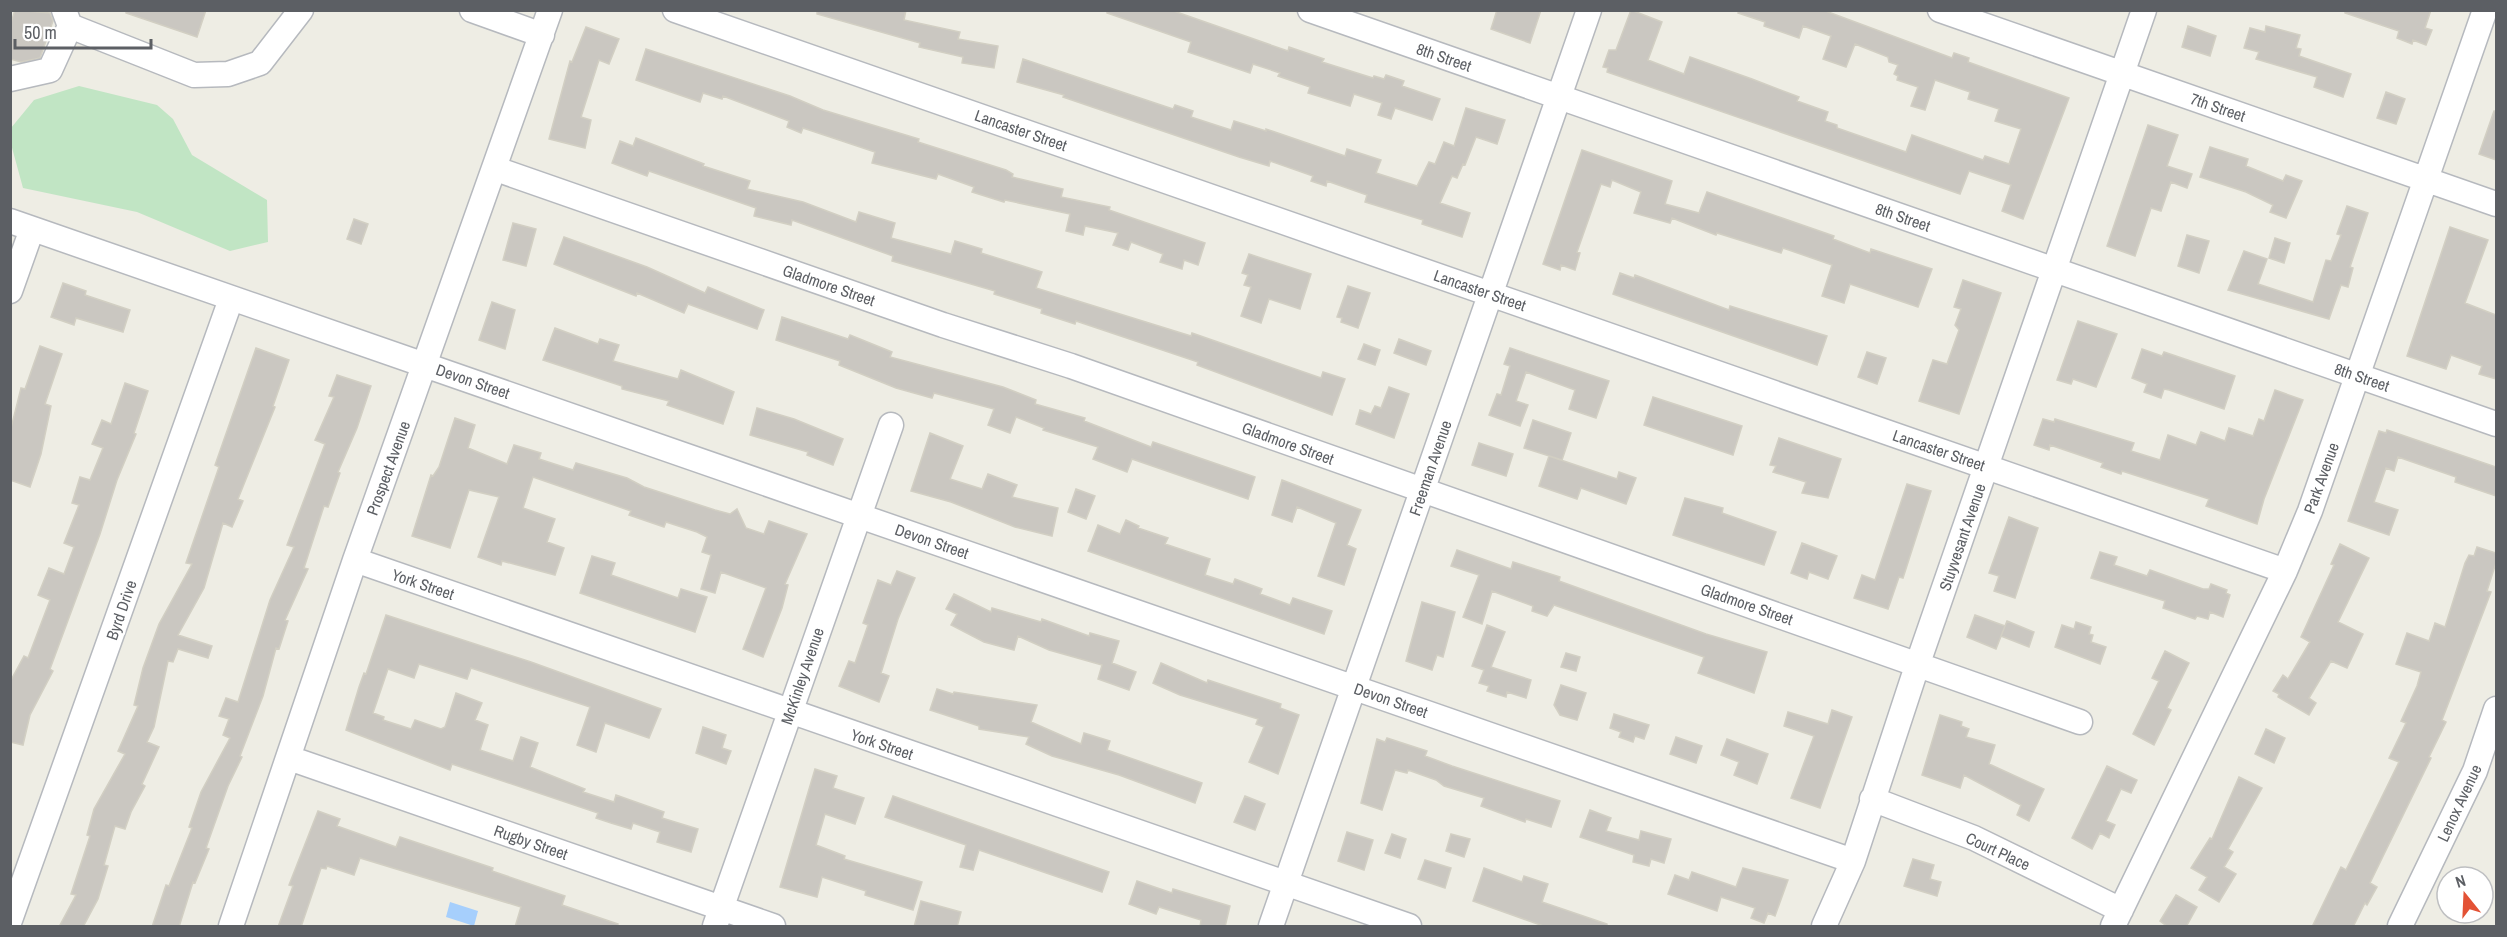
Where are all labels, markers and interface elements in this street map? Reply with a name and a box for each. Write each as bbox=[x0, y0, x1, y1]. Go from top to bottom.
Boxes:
scale bar bbox=[15, 12, 152, 50]
text: 50 m bbox=[24, 20, 57, 45]
street label: 8th Street bbox=[1414, 37, 1475, 77]
street label: 7th Street bbox=[2188, 87, 2249, 127]
street label: Lancaster Street bbox=[972, 104, 1070, 156]
street label: 8th Street bbox=[1873, 197, 1934, 237]
street label: Gladmore Street bbox=[780, 259, 878, 311]
street label: Lancaster Street bbox=[1431, 264, 1529, 316]
street label: 8th Street bbox=[2332, 357, 2393, 397]
street label: Devon Street bbox=[433, 358, 513, 404]
street label: Gladmore Street bbox=[1239, 416, 1337, 470]
street label: Freeman Avenue bbox=[1403, 417, 1457, 519]
street label: Prospect Avenue bbox=[361, 418, 415, 518]
street label: Lancaster Street bbox=[1890, 424, 1988, 476]
street label: Park Avenue bbox=[2298, 439, 2344, 517]
street label: Stuyvesant Avenue bbox=[1933, 480, 1991, 594]
street label: Devon Street bbox=[892, 518, 972, 564]
street label: York Street bbox=[389, 563, 457, 605]
street label: Byrd Drive bbox=[101, 577, 141, 643]
street label: Gladmore Street bbox=[1698, 578, 1796, 630]
street label: McKinley Avenue bbox=[775, 625, 829, 727]
street label: Devon Street bbox=[1351, 677, 1431, 723]
street label: York Street bbox=[848, 723, 916, 765]
street label: Lenox Avenue bbox=[2432, 761, 2486, 845]
street label: Rugby Street bbox=[491, 819, 571, 865]
street label: Court Place bbox=[1962, 827, 2034, 875]
north arrow bbox=[2435, 865, 2495, 925]
text: N bbox=[2452, 869, 2468, 893]

